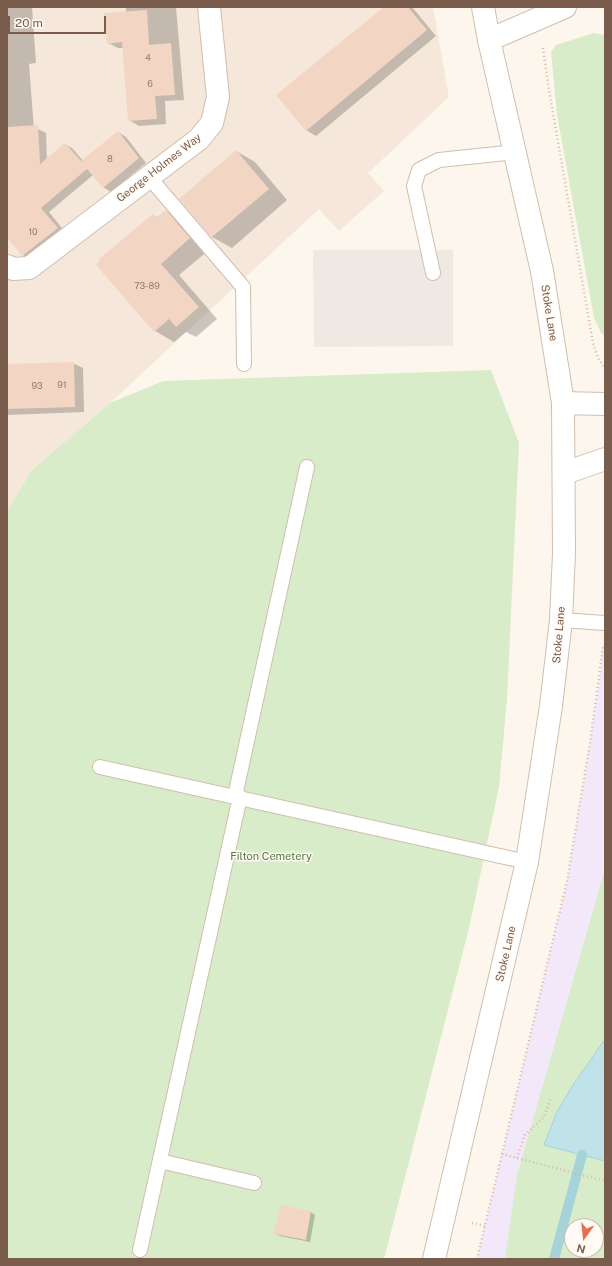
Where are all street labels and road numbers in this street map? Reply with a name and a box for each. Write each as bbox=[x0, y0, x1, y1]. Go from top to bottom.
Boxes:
street label: George Holmes Way bbox=[114, 131, 204, 205]
street label: Stoke Lane bbox=[538, 284, 560, 342]
street label: Stoke Lane bbox=[550, 606, 568, 664]
street label: Stoke Lane bbox=[493, 925, 519, 983]

